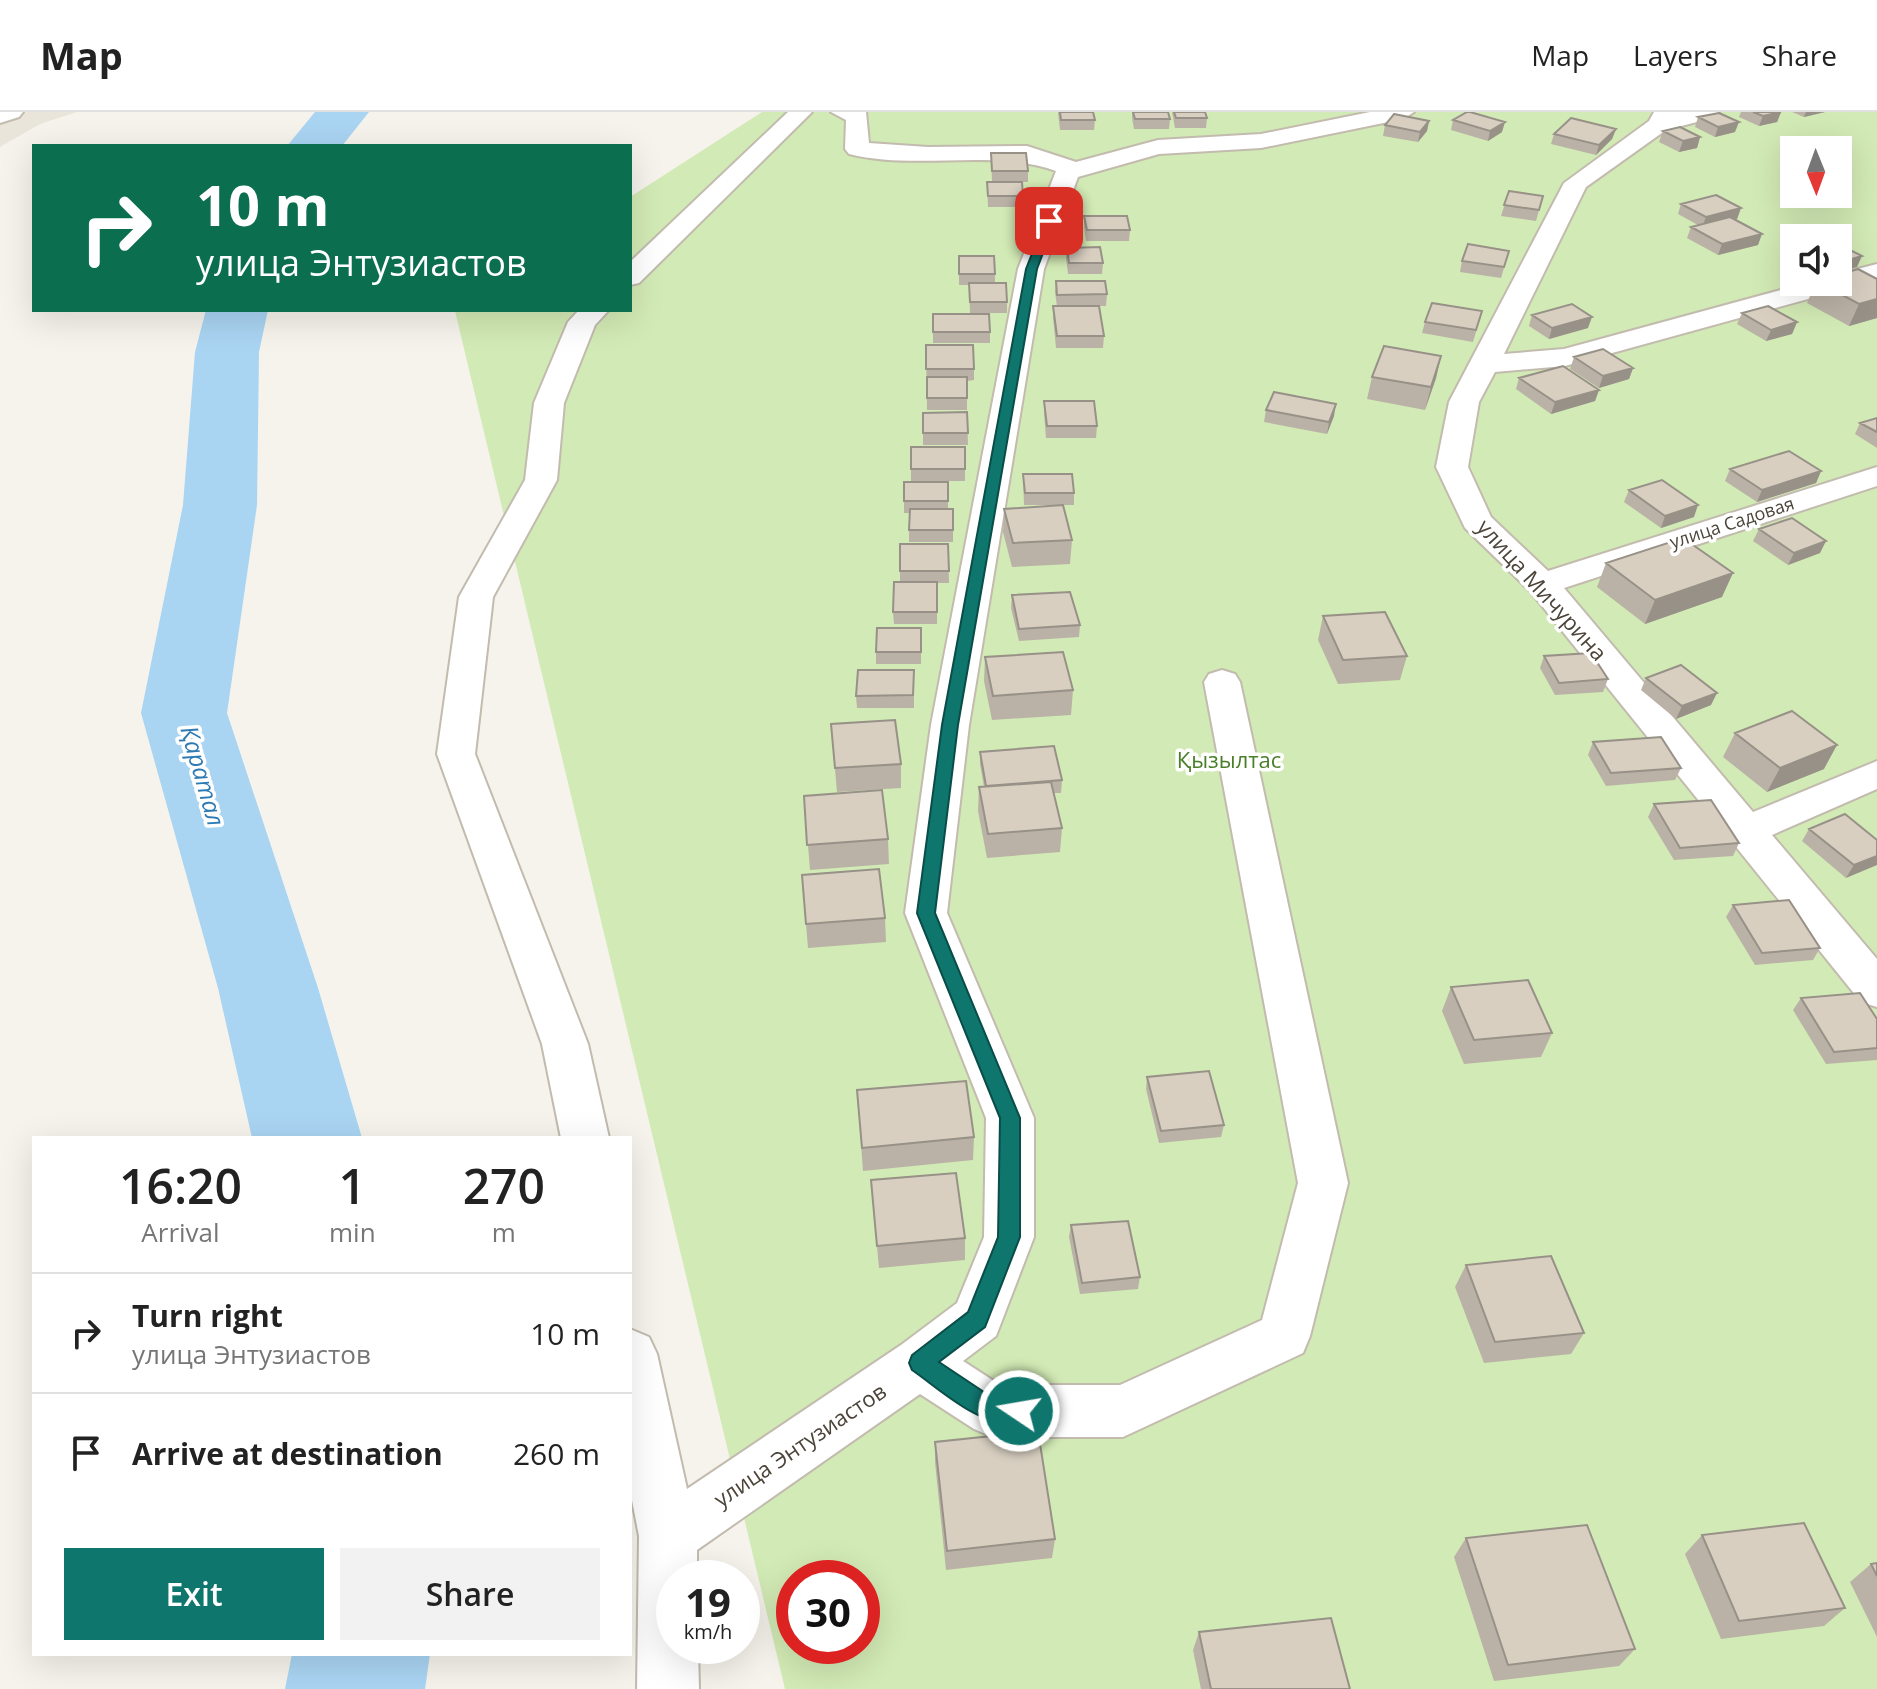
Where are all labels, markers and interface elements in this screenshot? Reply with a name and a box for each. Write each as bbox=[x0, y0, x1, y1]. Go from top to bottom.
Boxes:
text: Map bbox=[40, 29, 123, 81]
text: Map bbox=[1531, 36, 1589, 74]
text: Layers bbox=[1633, 36, 1718, 74]
text: Share bbox=[1762, 36, 1837, 74]
north arrow bbox=[1780, 136, 1852, 208]
map controls bbox=[1780, 136, 1852, 296]
text: 10 m bbox=[196, 166, 330, 242]
icon: right bbox=[64, 176, 168, 280]
pin bbox=[1015, 187, 1083, 255]
icon: arrive bbox=[1027, 199, 1071, 243]
button: sound bbox=[1780, 224, 1852, 296]
text: улица Энтузиастов bbox=[196, 238, 527, 287]
street label: улица Садовая bbox=[1666, 491, 1797, 553]
street label: улица Мичурина bbox=[1471, 512, 1614, 667]
water label: Қаратал bbox=[173, 722, 234, 830]
park label: Қызылтас bbox=[1177, 744, 1281, 774]
text: 16:20 bbox=[119, 1153, 242, 1218]
text: 1 bbox=[339, 1153, 366, 1218]
text: 270 bbox=[463, 1153, 545, 1218]
text: Arrival bbox=[141, 1214, 220, 1250]
text: min bbox=[329, 1214, 376, 1250]
text: m bbox=[492, 1214, 516, 1250]
text: Turn right bbox=[132, 1295, 283, 1336]
icon: right bbox=[64, 1311, 108, 1355]
text: 10 m bbox=[530, 1313, 600, 1354]
text: улица Энтузиастов bbox=[132, 1336, 371, 1372]
position arrow bbox=[977, 1369, 1061, 1453]
street label: улица Энтузиастов bbox=[707, 1375, 892, 1513]
icon: arrive bbox=[64, 1431, 108, 1475]
text: Arrive at destination bbox=[132, 1433, 443, 1474]
text: 260 m bbox=[513, 1433, 600, 1474]
button: Exit bbox=[64, 1548, 324, 1640]
button: Share bbox=[340, 1548, 600, 1640]
speed limit sign: 30 bbox=[776, 1560, 880, 1664]
text: 19 bbox=[685, 1574, 731, 1629]
text: km/h bbox=[684, 1618, 732, 1645]

